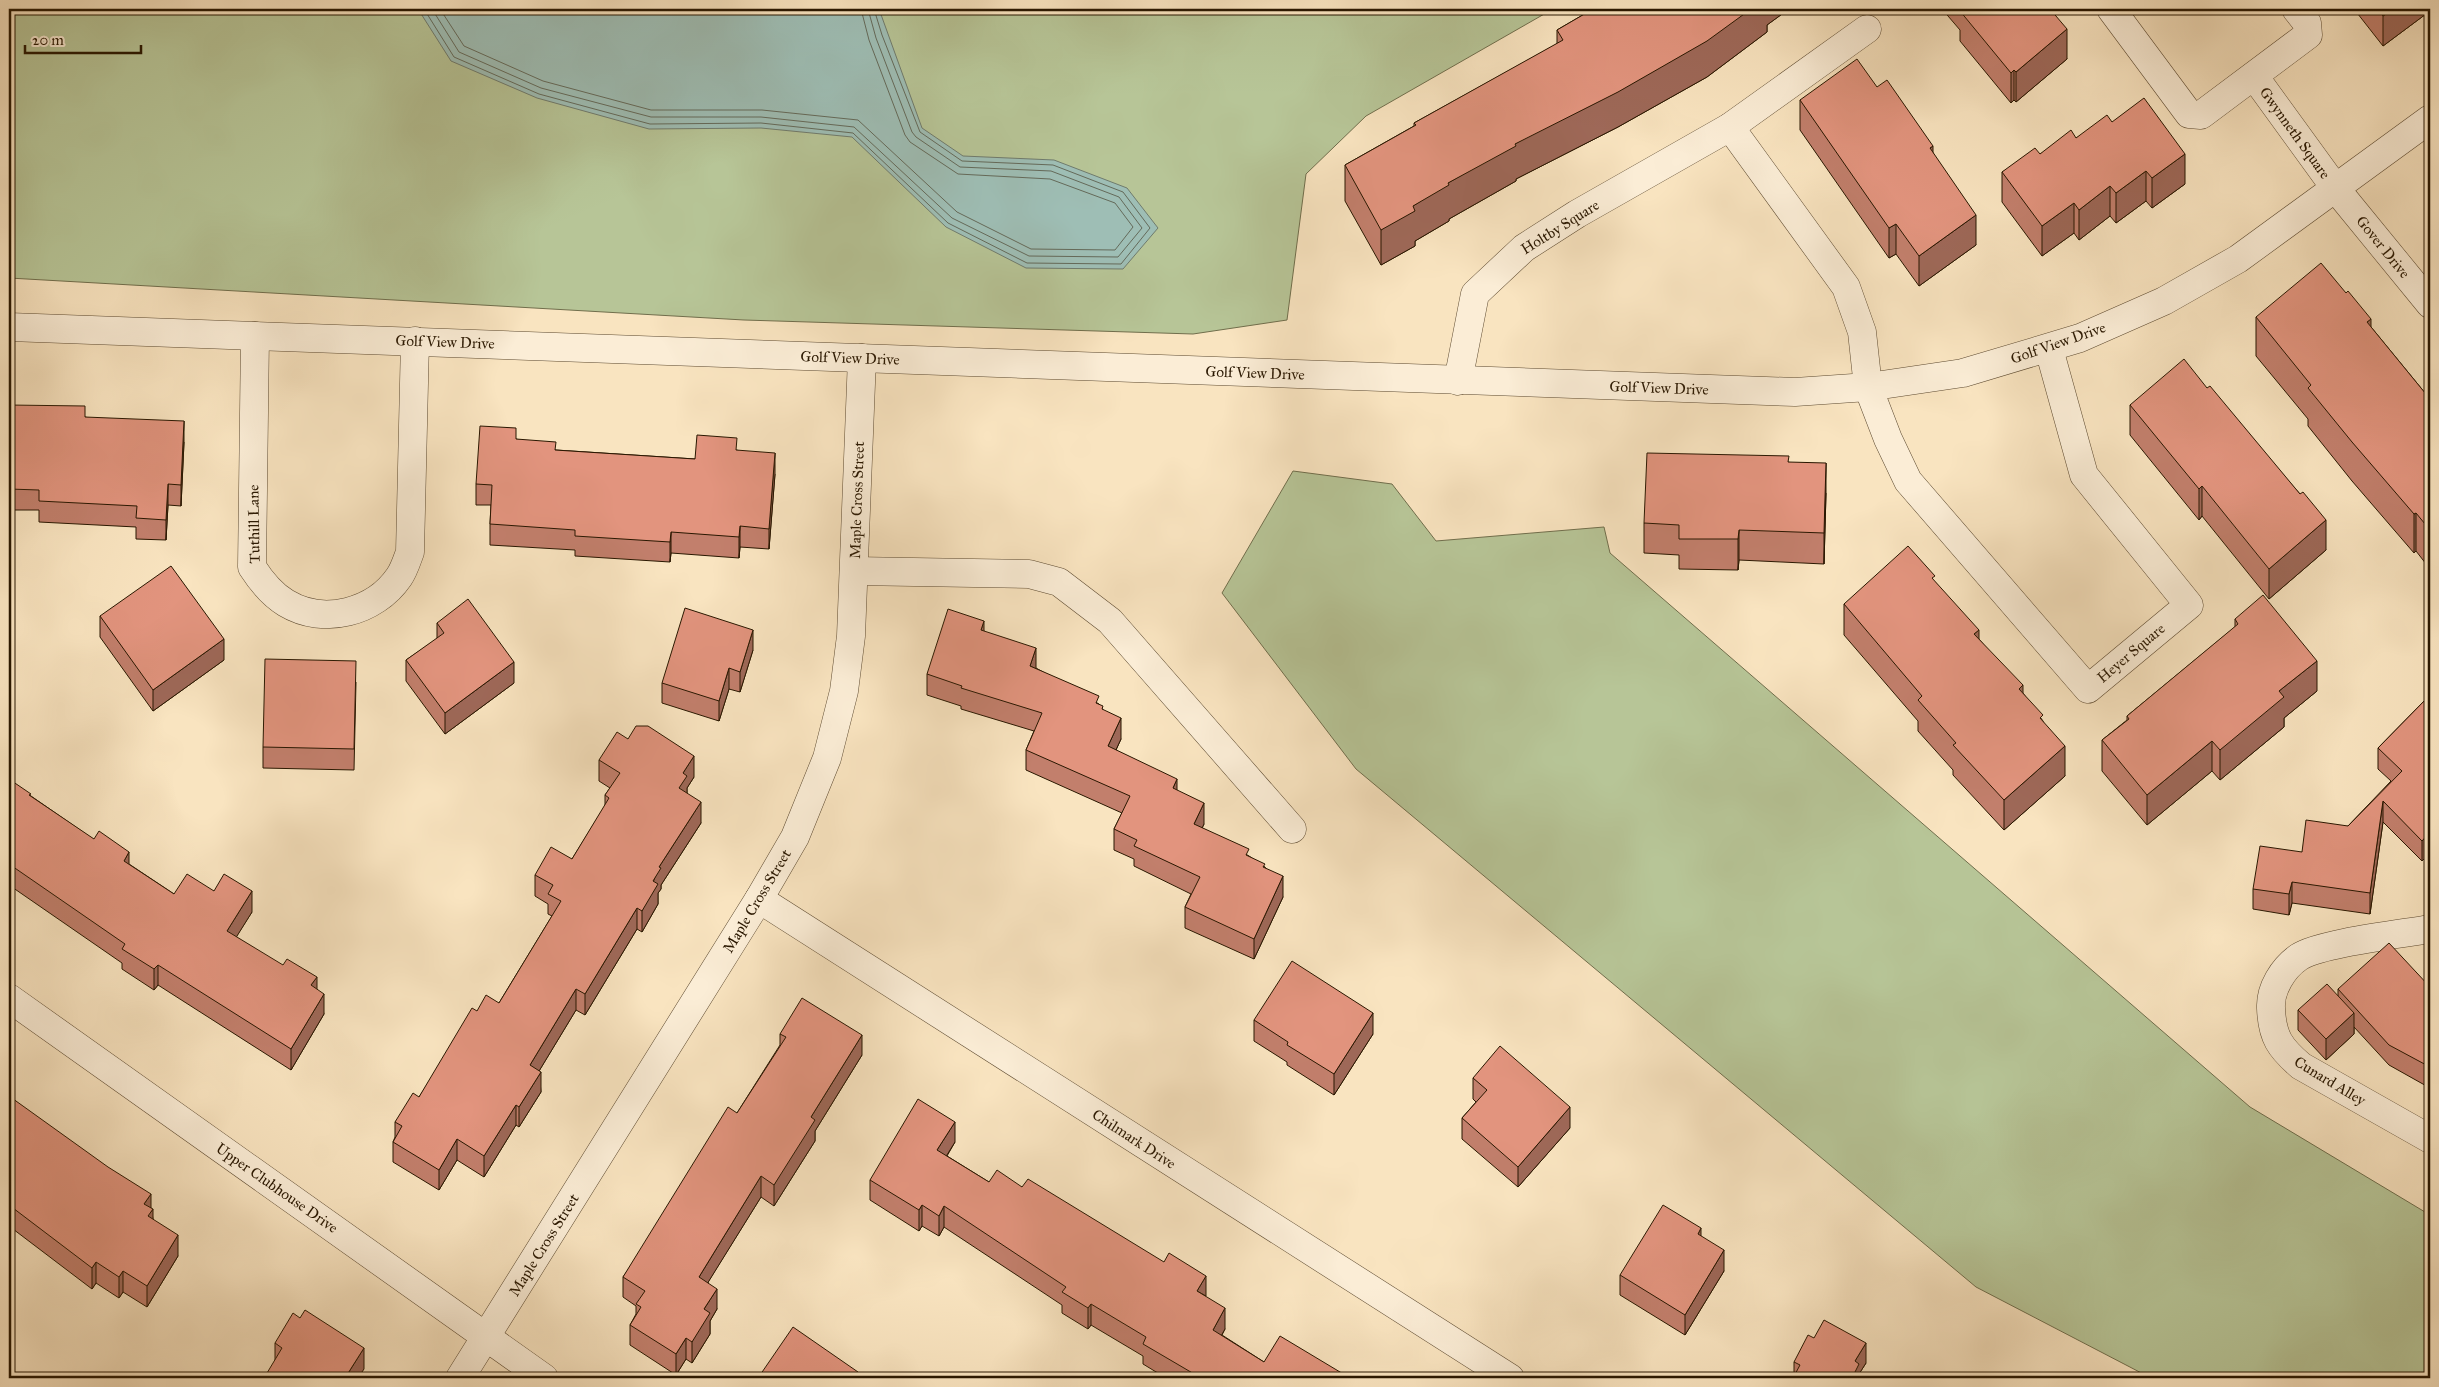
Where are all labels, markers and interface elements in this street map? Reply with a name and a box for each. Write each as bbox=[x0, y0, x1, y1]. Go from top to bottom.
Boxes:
scale bar bbox=[25, 22, 141, 54]
text: 20 m bbox=[32, 31, 64, 49]
street label: Gwynneth Square bbox=[2255, 84, 2334, 183]
street label: Holtby Square bbox=[1518, 196, 1603, 259]
street label: Gover Drive bbox=[2352, 212, 2414, 282]
street label: Golf View Drive bbox=[2008, 318, 2108, 368]
street label: Golf View Drive bbox=[395, 331, 495, 353]
street label: Golf View Drive bbox=[800, 347, 900, 369]
street label: Golf View Drive bbox=[1205, 362, 1305, 384]
street label: Golf View Drive bbox=[1609, 377, 1709, 399]
street label: Maple Cross Street bbox=[846, 440, 868, 559]
street label: Tuthill Lane bbox=[244, 484, 264, 564]
street label: Heyer Square bbox=[2093, 619, 2169, 687]
street label: Maple Cross Street bbox=[719, 845, 795, 956]
street label: Cunard Alley bbox=[2291, 1053, 2370, 1110]
street label: Chilmark Drive bbox=[1089, 1105, 1179, 1173]
street label: Upper Clubhouse Drive bbox=[213, 1139, 341, 1237]
street label: Maple Cross Street bbox=[505, 1190, 583, 1300]

